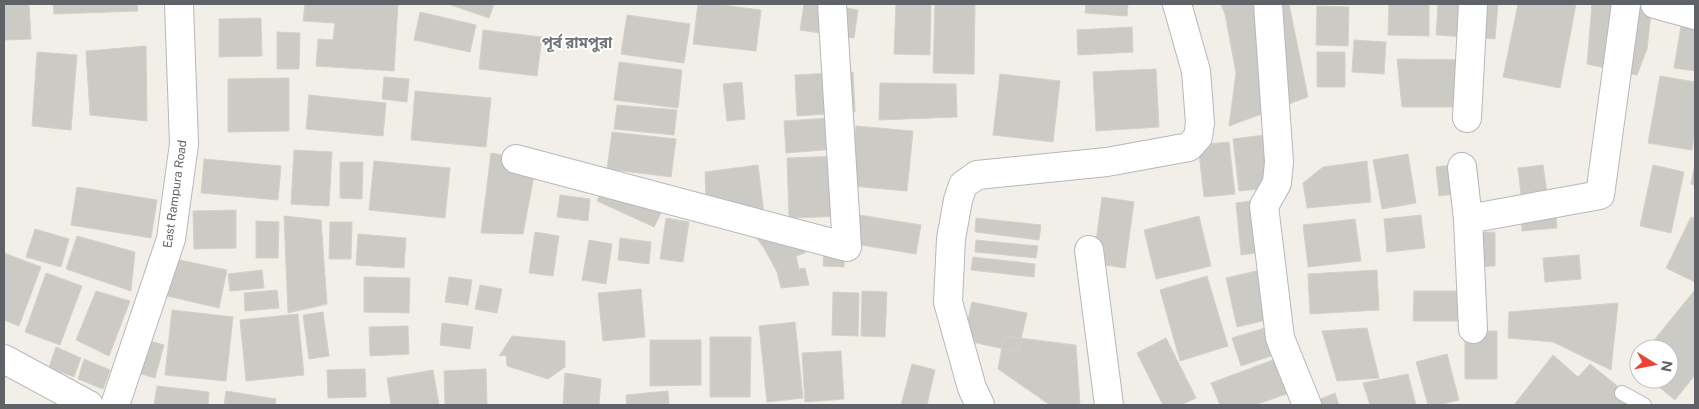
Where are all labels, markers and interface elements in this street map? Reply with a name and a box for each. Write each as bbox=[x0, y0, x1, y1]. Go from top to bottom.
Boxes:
district label: পূর্ব রামপুরা bbox=[542, 33, 613, 53]
street label: East Rampura Road bbox=[160, 139, 190, 249]
north arrow bbox=[1629, 339, 1679, 389]
text: N bbox=[1658, 359, 1676, 373]

